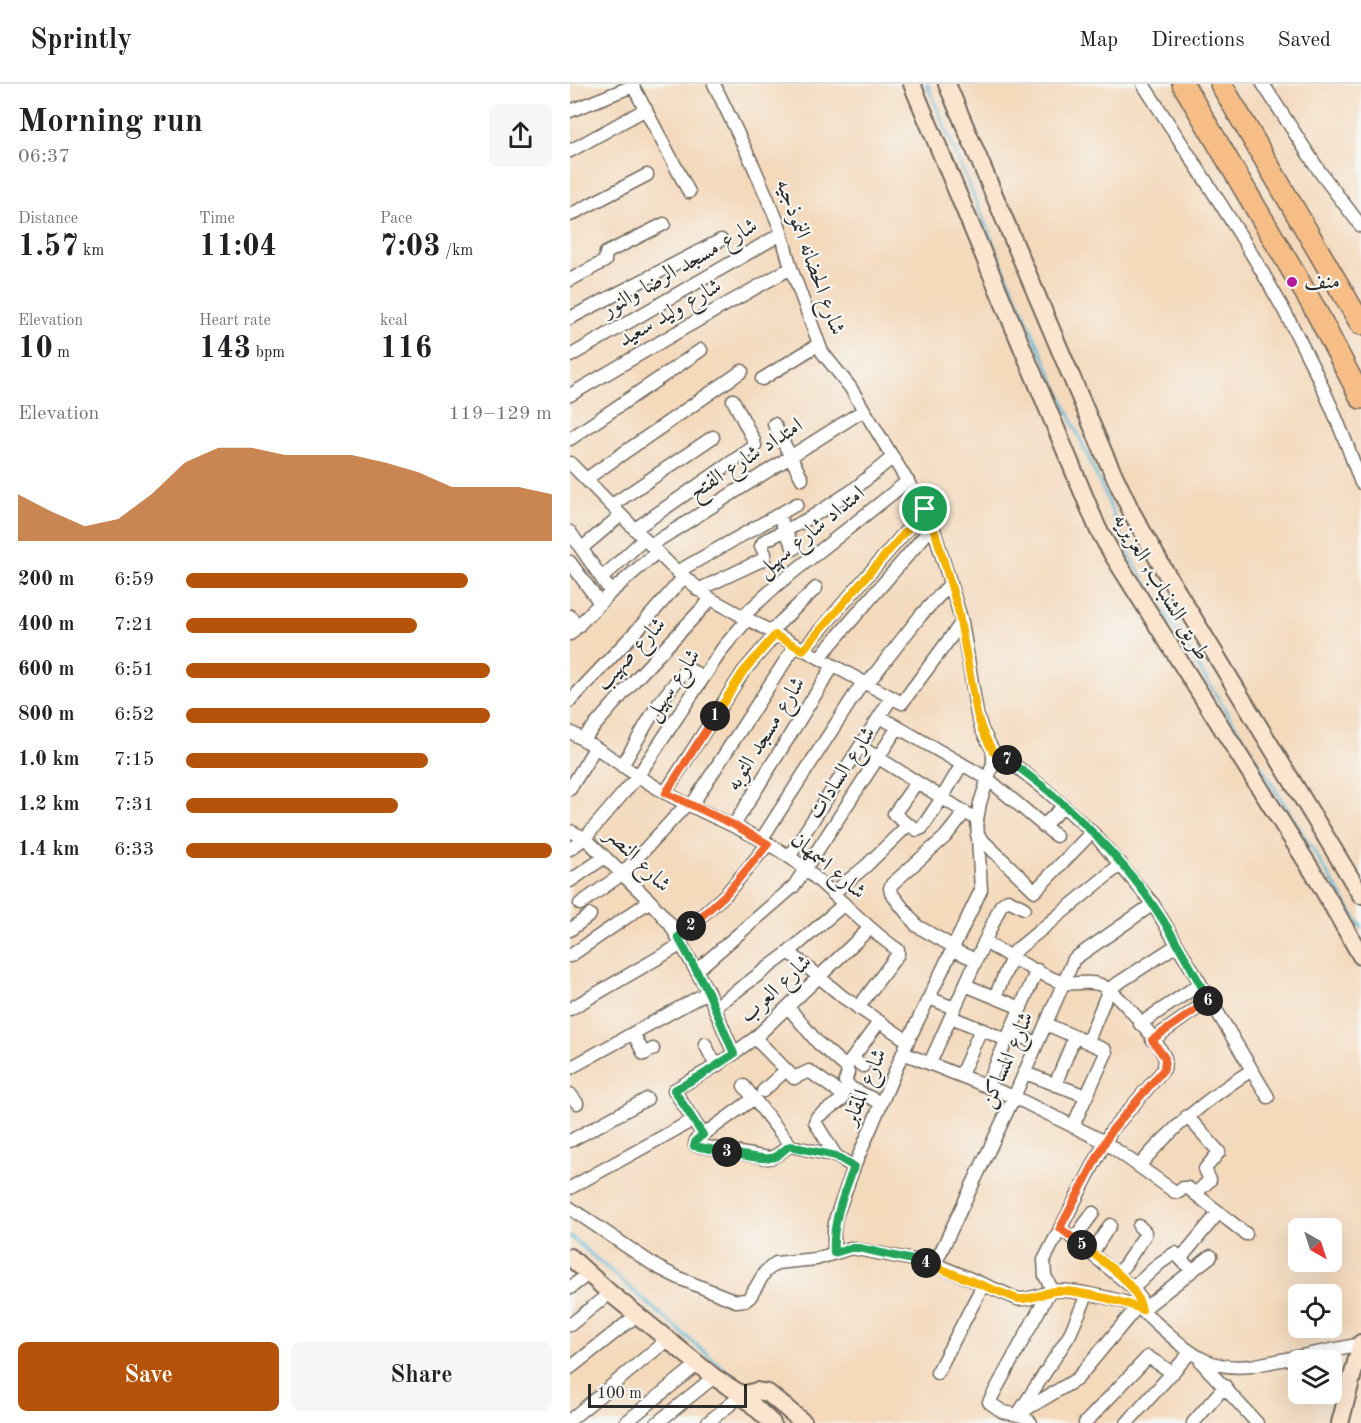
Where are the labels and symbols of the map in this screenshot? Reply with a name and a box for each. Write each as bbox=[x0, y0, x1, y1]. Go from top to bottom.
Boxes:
street label: شارع الحضانه النموذجيه bbox=[766, 176, 848, 340]
street label: شارع مسجد الرضا والنور bbox=[597, 215, 764, 328]
place label: منف bbox=[1304, 271, 1340, 293]
street label: شارع وليد سعيد bbox=[615, 275, 728, 357]
marker: منف bbox=[1285, 275, 1299, 289]
street label: امتداد شارع الفتح bbox=[685, 414, 811, 510]
street label: امتداد شارع سهيل bbox=[753, 482, 873, 587]
pin bbox=[899, 483, 950, 534]
street label: طريق الشنباب, العزيزيه bbox=[1107, 509, 1214, 666]
street label: شارع صهيب bbox=[592, 613, 674, 699]
street label: شارع سهيل bbox=[641, 645, 710, 728]
street label: شارع مسجد التوبه bbox=[722, 673, 815, 798]
pin: 1 bbox=[700, 701, 730, 731]
street label: شارع السادات bbox=[804, 723, 885, 827]
pin: 7 bbox=[992, 745, 1022, 775]
street label: شارع النصر bbox=[596, 822, 675, 901]
street label: شارع اسمهان bbox=[782, 828, 870, 908]
pin: 2 bbox=[676, 911, 706, 941]
street label: شارع العرب bbox=[736, 951, 820, 1032]
pin: 6 bbox=[1193, 986, 1223, 1016]
street label: شارع المساكن bbox=[976, 1009, 1043, 1114]
street label: شارع المقابر bbox=[838, 1046, 896, 1133]
pin: 3 bbox=[712, 1137, 742, 1167]
north arrow bbox=[1288, 1218, 1342, 1272]
pin: 5 bbox=[1067, 1230, 1097, 1260]
pin: 4 bbox=[911, 1248, 941, 1278]
scale bar bbox=[588, 1381, 747, 1408]

